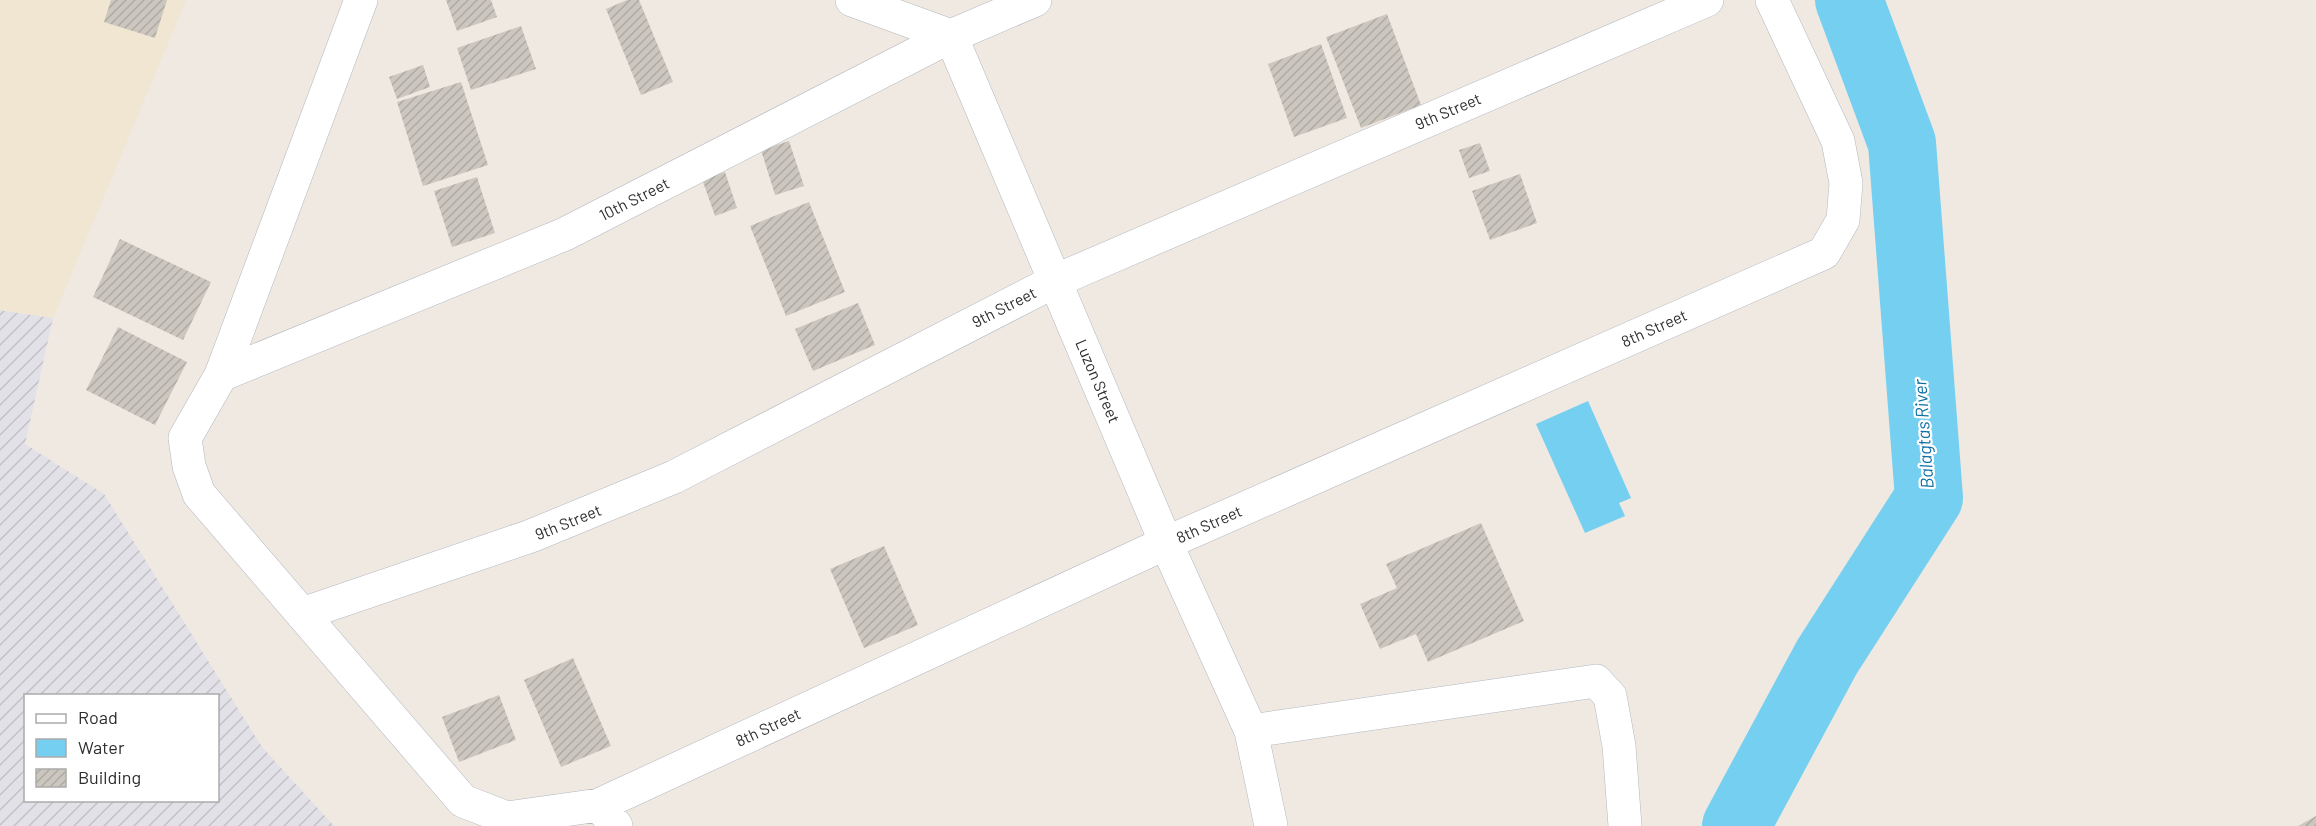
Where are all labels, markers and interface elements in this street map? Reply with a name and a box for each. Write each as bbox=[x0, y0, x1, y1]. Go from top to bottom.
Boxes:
street label: 9th Street bbox=[1412, 88, 1484, 133]
street label: 10th Street bbox=[596, 173, 672, 224]
street label: 9th Street bbox=[968, 282, 1039, 331]
street label: 8th Street bbox=[1618, 305, 1689, 350]
street label: Luzon Street bbox=[1072, 336, 1125, 425]
water label: Balagtas River bbox=[1908, 378, 1938, 489]
street label: 9th Street bbox=[532, 500, 604, 543]
street label: 8th Street bbox=[1173, 501, 1244, 546]
legend bbox=[24, 694, 219, 802]
street label: 8th Street bbox=[732, 703, 803, 750]
text: Road bbox=[78, 706, 118, 728]
text: Water bbox=[78, 736, 125, 758]
text: Building bbox=[78, 766, 141, 788]

